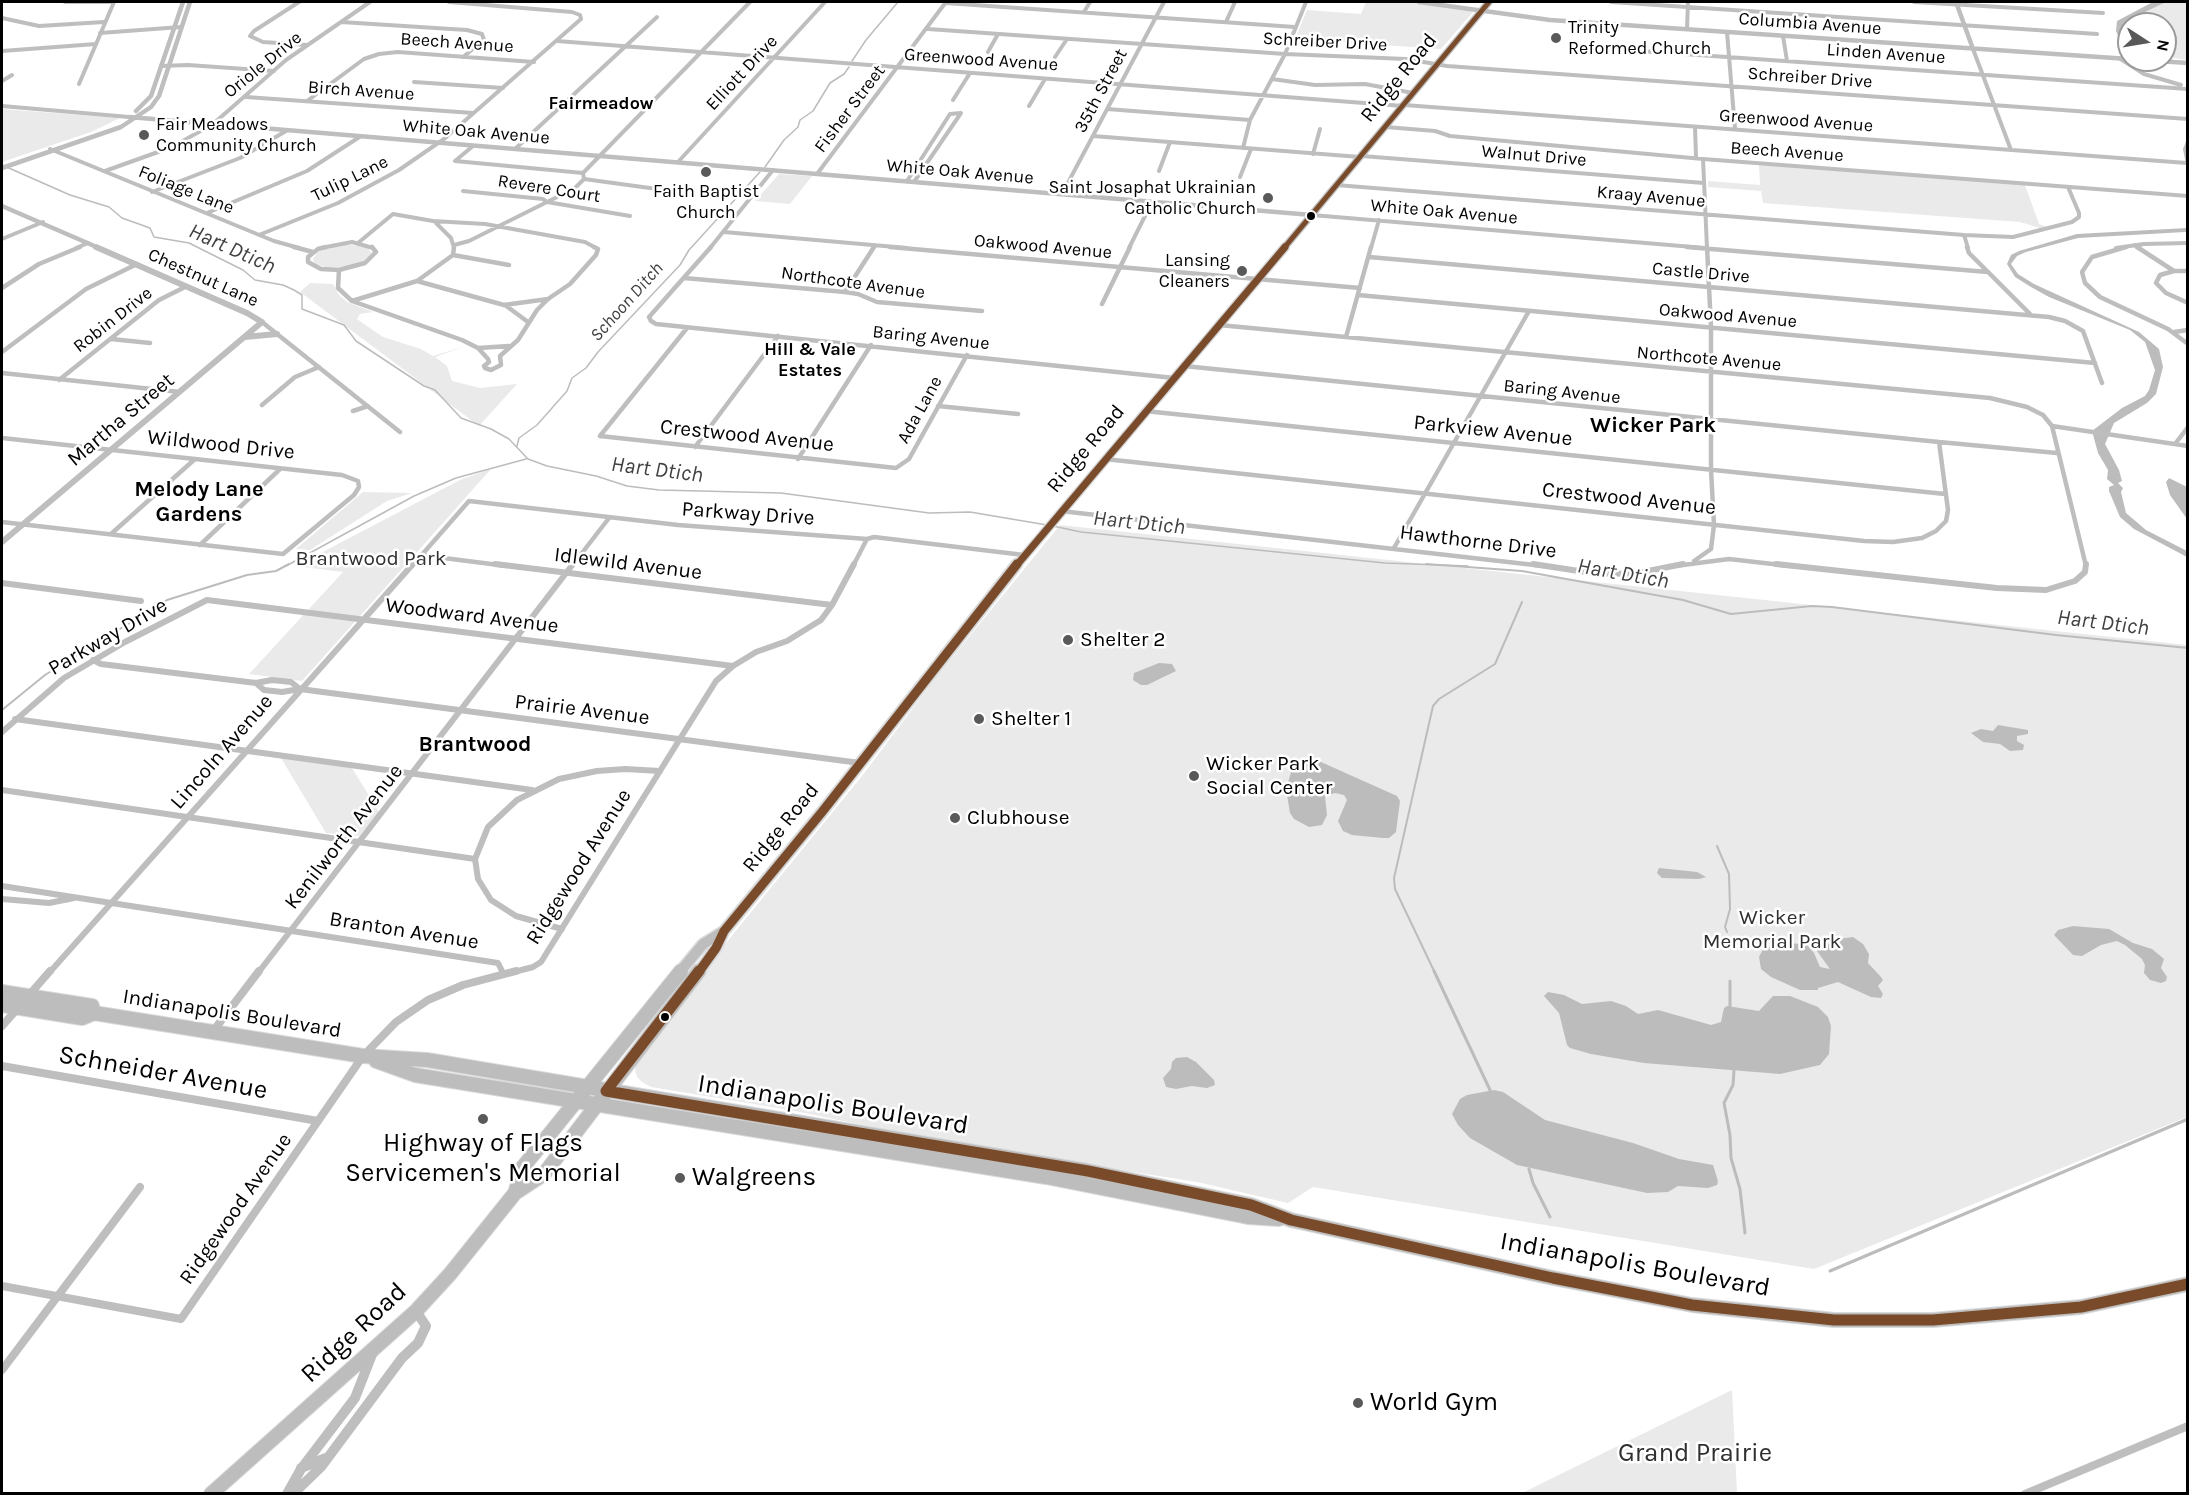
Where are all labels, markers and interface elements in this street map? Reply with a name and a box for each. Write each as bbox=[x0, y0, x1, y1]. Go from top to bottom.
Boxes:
street label: Columbia Avenue bbox=[1738, 8, 1882, 40]
north arrow bbox=[2117, 12, 2177, 72]
place label: Trinity Reformed Church bbox=[1568, 17, 1711, 60]
street label: Oriole Drive bbox=[220, 27, 306, 103]
street label: Beech Avenue bbox=[400, 28, 514, 58]
street label: Schreiber Drive bbox=[1262, 28, 1388, 56]
street label: Ridge Road bbox=[1355, 28, 1443, 128]
street label: Elliott Drive bbox=[702, 31, 782, 115]
marker: Trinity Reformed Church bbox=[1549, 31, 1563, 45]
text: N bbox=[2153, 38, 2174, 53]
street label: Linden Avenue bbox=[1826, 39, 1946, 69]
street label: Greenwood Avenue bbox=[903, 44, 1059, 76]
street label: 35th Street bbox=[1070, 45, 1132, 137]
street label: Fisher Street bbox=[810, 61, 890, 157]
street label: Schreiber Drive bbox=[1747, 63, 1873, 93]
street label: Birch Avenue bbox=[307, 77, 415, 105]
district label: Fairmeadow bbox=[549, 93, 653, 115]
street label: Greenwood Avenue bbox=[1718, 105, 1874, 137]
place label: Fair Meadows Community Church bbox=[156, 114, 317, 156]
street label: White Oak Avenue bbox=[401, 115, 551, 149]
marker: Fair Meadows Community Church bbox=[137, 128, 151, 142]
street label: Beech Avenue bbox=[1730, 137, 1844, 167]
street label: Walnut Drive bbox=[1481, 141, 1587, 171]
street label: Tulip Lane bbox=[308, 151, 392, 207]
street label: White Oak Avenue bbox=[885, 155, 1035, 189]
street label: Foliage Lane bbox=[135, 161, 237, 219]
marker: Faith Baptist Church bbox=[699, 165, 713, 179]
street label: Revere Court bbox=[496, 170, 602, 208]
place label: Saint Josaphat Ukrainian Catholic Church bbox=[1048, 177, 1256, 219]
place label: Faith Baptist Church bbox=[653, 181, 759, 224]
street label: Kraay Avenue bbox=[1596, 181, 1706, 213]
marker: Saint Josaphat Ukrainian Catholic Church bbox=[1261, 191, 1275, 205]
street label: White Oak Avenue bbox=[1369, 195, 1519, 229]
unlabelled marker bbox=[1305, 210, 1317, 222]
water label: Hart Dtich bbox=[184, 218, 280, 280]
street label: Oakwood Avenue bbox=[973, 230, 1113, 264]
street label: Chestnut Lane bbox=[144, 244, 262, 312]
place label: Lansing Cleaners bbox=[1159, 250, 1230, 292]
water label: Schoon Ditch bbox=[586, 258, 668, 346]
street label: Castle Drive bbox=[1651, 258, 1751, 288]
street label: Northcote Avenue bbox=[780, 262, 926, 304]
marker: Lansing Cleaners bbox=[1235, 264, 1249, 278]
street label: Robin Drive bbox=[69, 283, 157, 357]
street label: Oakwood Avenue bbox=[1658, 299, 1798, 333]
street label: Baring Avenue bbox=[871, 321, 991, 355]
district label: Hill & Vale Estates bbox=[764, 339, 856, 382]
street label: Northcote Avenue bbox=[1636, 342, 1782, 376]
street label: Martha Street bbox=[62, 368, 180, 472]
street label: Ada Lane bbox=[893, 373, 947, 447]
street label: Baring Avenue bbox=[1502, 375, 1622, 409]
street label: Ridge Road bbox=[1042, 400, 1130, 498]
street label: Parkview Avenue bbox=[1412, 410, 1574, 452]
district label: Wicker Park bbox=[1590, 413, 1716, 439]
street label: Crestwood Avenue bbox=[659, 414, 835, 458]
street label: Wildwood Drive bbox=[146, 425, 296, 465]
water label: Hart Dtich bbox=[609, 451, 705, 489]
district label: Melody Lane Gardens bbox=[134, 477, 264, 528]
street label: Crestwood Avenue bbox=[1541, 477, 1717, 521]
street label: Parkway Drive bbox=[681, 497, 815, 531]
water label: Hart Dtich bbox=[1092, 505, 1186, 541]
street label: Hawthorne Drive bbox=[1398, 520, 1558, 564]
street label: Idlewild Avenue bbox=[553, 542, 703, 586]
park label: Brantwood Park bbox=[296, 546, 446, 572]
water label: Hart Dtich bbox=[1575, 553, 1671, 595]
street label: Parkway Drive bbox=[44, 593, 172, 681]
street label: Woodward Avenue bbox=[384, 593, 560, 639]
water label: Hart Dtich bbox=[2055, 604, 2151, 642]
place label: Shelter 2 bbox=[1080, 627, 1165, 653]
marker: Shelter 2 bbox=[1061, 633, 1075, 647]
street label: Prairie Avenue bbox=[513, 689, 651, 731]
street label: Lincoln Avenue bbox=[165, 690, 279, 814]
place label: Shelter 1 bbox=[991, 706, 1071, 732]
marker: Shelter 1 bbox=[972, 712, 986, 726]
district label: Brantwood bbox=[418, 732, 532, 758]
place label: Wicker Park Social Center bbox=[1206, 751, 1332, 801]
street label: Kenilworth Avenue bbox=[279, 759, 409, 915]
marker: Wicker Park Social Center bbox=[1187, 769, 1201, 783]
street label: Ridge Road bbox=[737, 778, 825, 878]
street label: Ridgewood Avenue bbox=[521, 784, 637, 950]
place label: Clubhouse bbox=[967, 805, 1070, 831]
marker: Clubhouse bbox=[948, 811, 962, 825]
park label: Wicker Memorial Park bbox=[1703, 905, 1841, 955]
street label: Branton Avenue bbox=[327, 907, 481, 955]
street label: Indianapolis Boulevard bbox=[121, 984, 343, 1044]
unlabelled marker bbox=[659, 1011, 671, 1023]
street label: Schneider Avenue bbox=[56, 1039, 270, 1107]
street label: Indianapolis Boulevard bbox=[695, 1068, 971, 1142]
marker: Highway of Flags Servicemen's Memorial bbox=[476, 1112, 490, 1126]
street label: Ridgewood Avenue bbox=[174, 1128, 298, 1290]
place label: Highway of Flags Servicemen's Memorial bbox=[345, 1128, 621, 1190]
place label: Walgreens bbox=[692, 1162, 816, 1194]
marker: Walgreens bbox=[673, 1171, 687, 1185]
street label: Indianapolis Boulevard bbox=[1498, 1226, 1772, 1304]
street label: Ridge Road bbox=[295, 1276, 413, 1390]
place label: World Gym bbox=[1370, 1387, 1498, 1419]
marker: World Gym bbox=[1351, 1396, 1365, 1410]
park label: Grand Prairie bbox=[1618, 1438, 1772, 1470]

